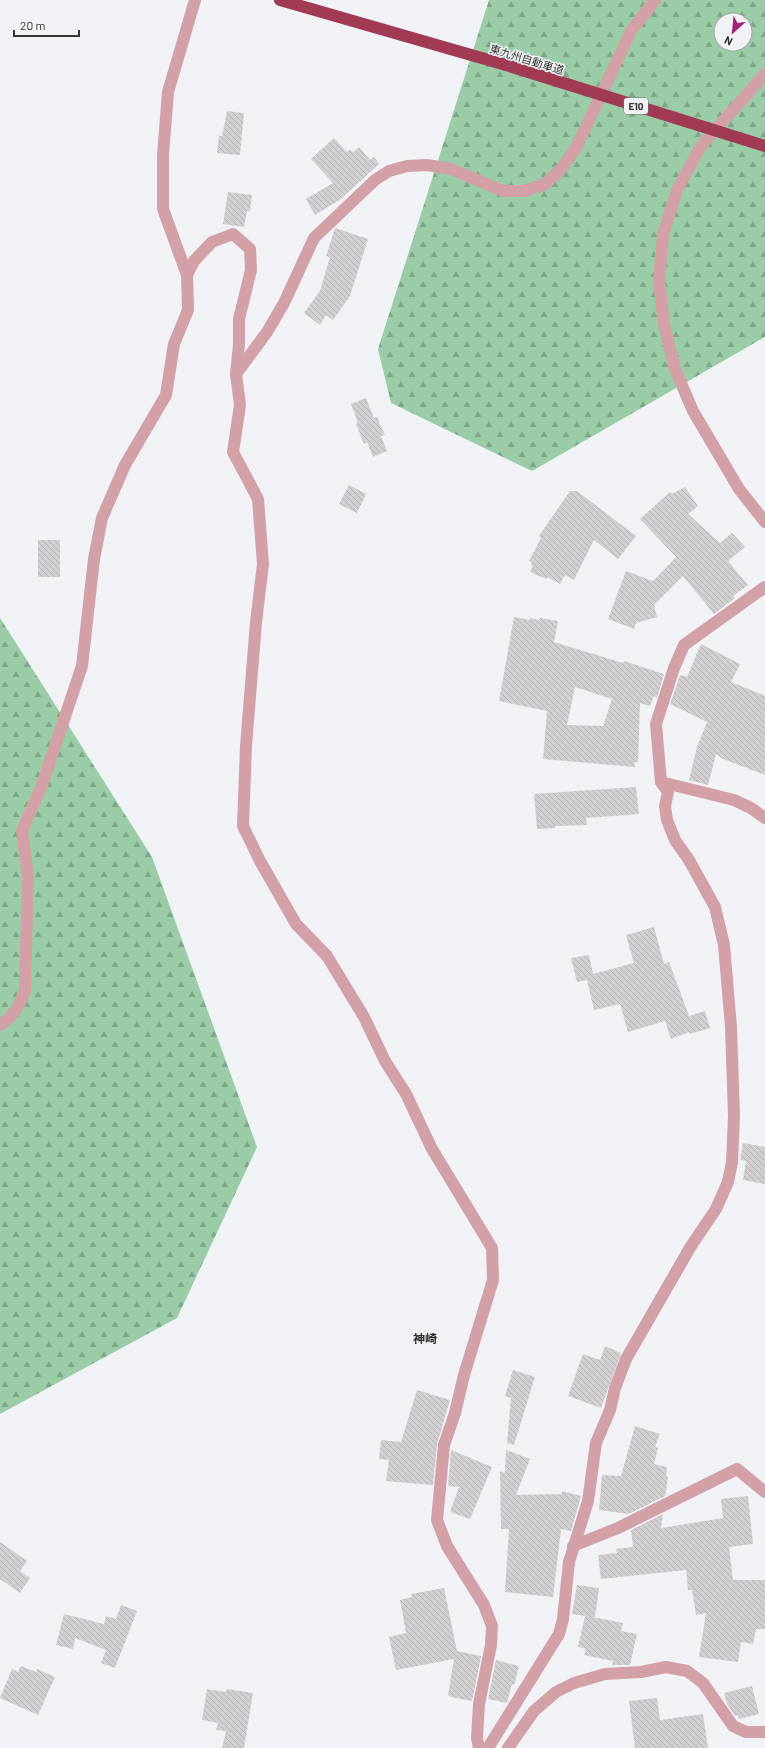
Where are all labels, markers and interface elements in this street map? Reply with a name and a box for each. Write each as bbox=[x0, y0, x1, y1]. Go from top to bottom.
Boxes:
scale bar bbox=[14, 12, 79, 38]
north arrow bbox=[713, 12, 753, 52]
text: 20 m bbox=[20, 18, 46, 32]
text: N bbox=[722, 34, 734, 49]
street label: 東九州自動車道 bbox=[488, 42, 566, 76]
road number: E10 bbox=[624, 98, 648, 114]
district label: 神崎 bbox=[413, 1331, 437, 1345]

